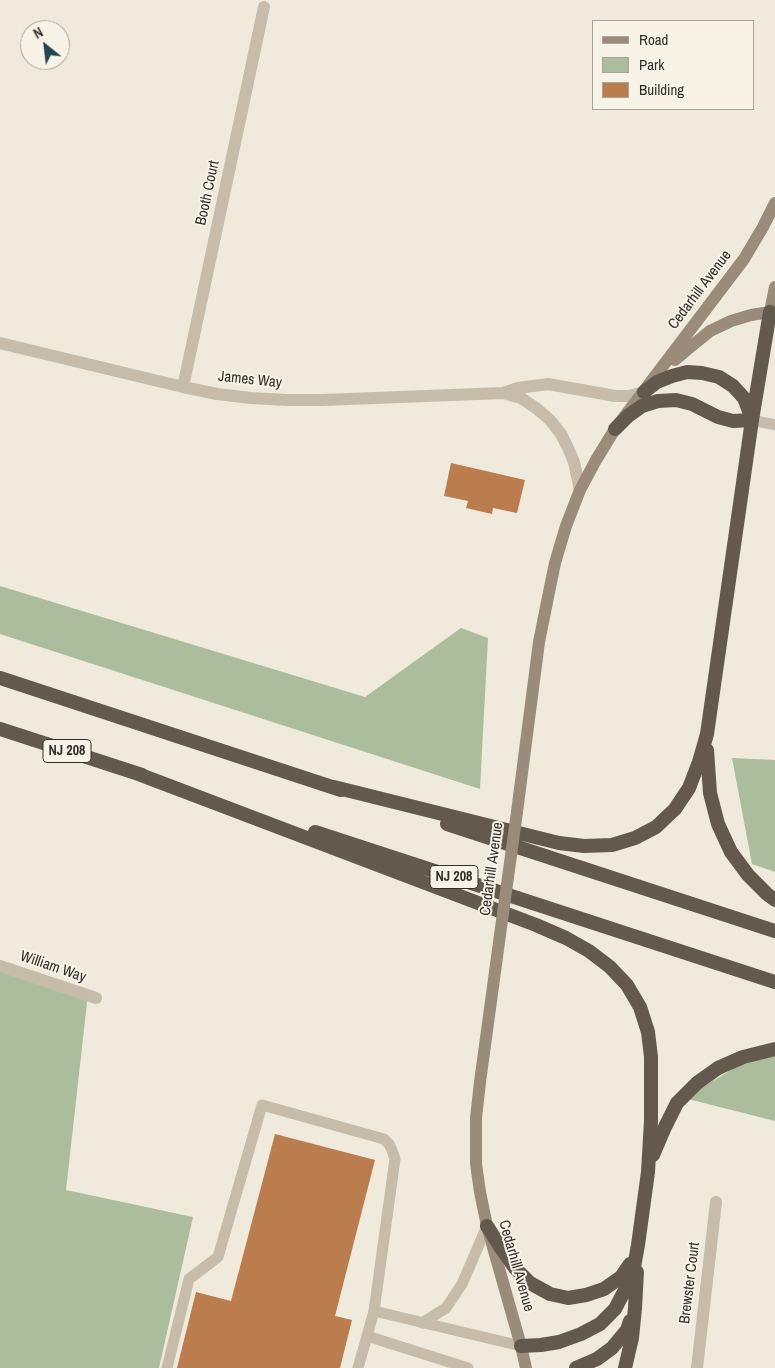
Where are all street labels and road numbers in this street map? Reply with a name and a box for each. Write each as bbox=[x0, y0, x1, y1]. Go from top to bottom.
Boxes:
street label: Booth Court bbox=[192, 159, 224, 227]
street label: Cedarhill Avenue bbox=[664, 247, 736, 333]
street label: James Way bbox=[217, 368, 283, 392]
road number: NJ 208 bbox=[43, 739, 91, 762]
street label: Cedarhill Avenue bbox=[477, 821, 507, 917]
road number: NJ 208 bbox=[430, 866, 478, 889]
street label: William Way bbox=[18, 947, 88, 987]
street label: Cedarhill Avenue bbox=[494, 1218, 538, 1314]
street label: Brewster Court bbox=[676, 1241, 704, 1325]

